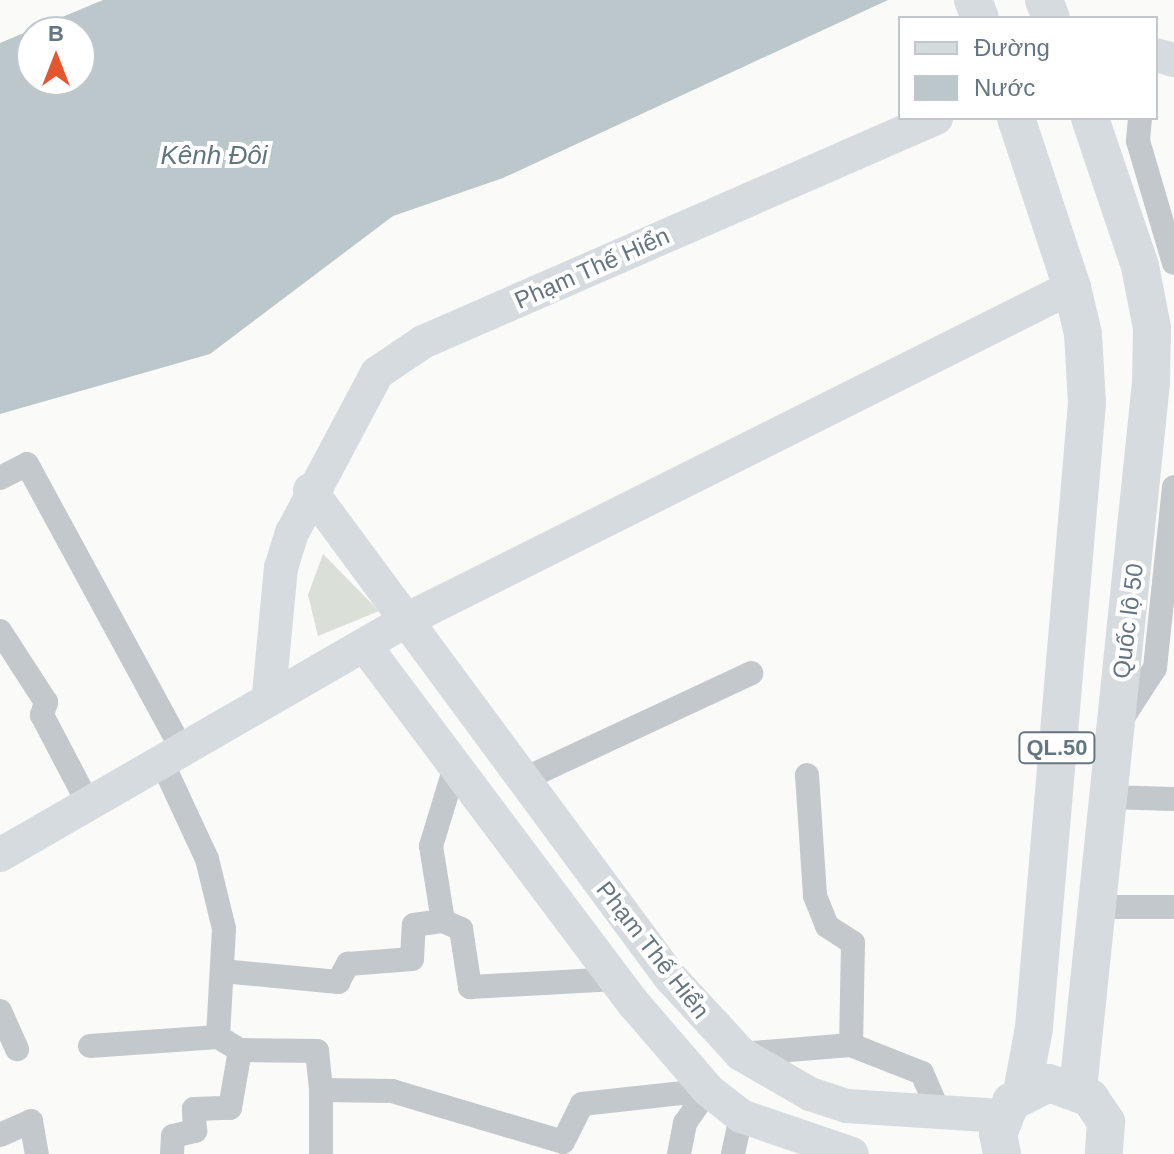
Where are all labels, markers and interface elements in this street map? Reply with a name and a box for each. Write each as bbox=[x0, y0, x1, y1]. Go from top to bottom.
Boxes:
north arrow bbox=[16, 16, 96, 96]
legend bbox=[898, 16, 1158, 120]
text: B bbox=[48, 21, 64, 46]
text: Đường bbox=[974, 34, 1050, 61]
text: Nước bbox=[974, 74, 1035, 101]
water label: Kênh Đôi bbox=[161, 140, 267, 172]
street label: Phạm Thế Hiển bbox=[510, 221, 674, 315]
street label: Quốc lộ 50 bbox=[1107, 562, 1149, 680]
road number: QL.50 bbox=[1017, 730, 1097, 766]
street label: Phạm Thế Hiển bbox=[590, 875, 716, 1025]

